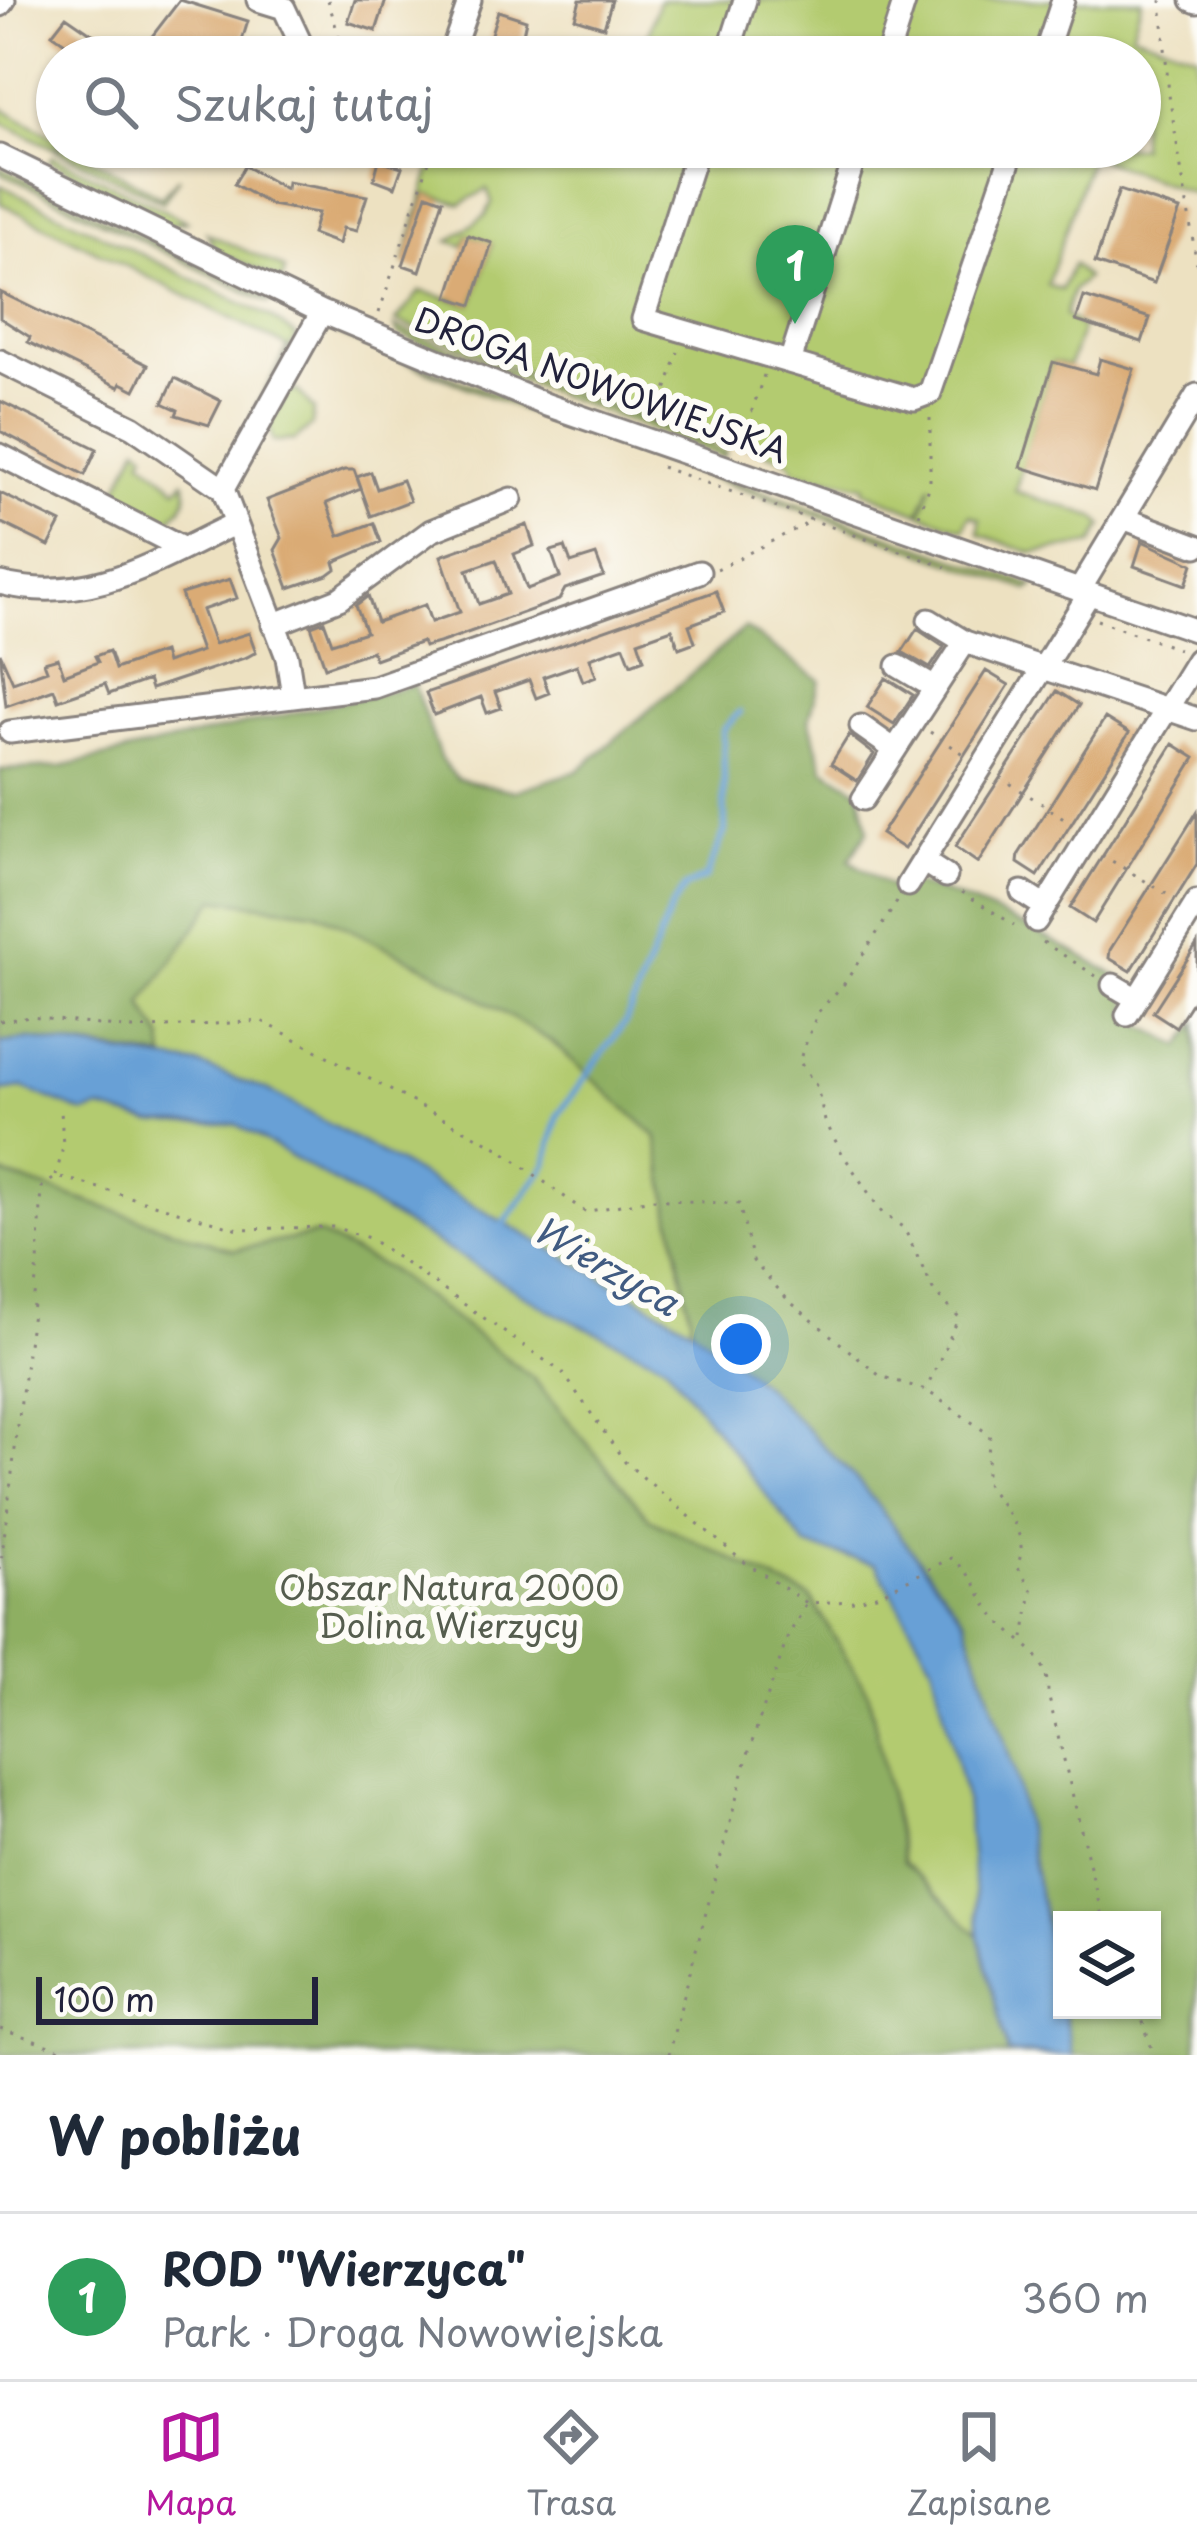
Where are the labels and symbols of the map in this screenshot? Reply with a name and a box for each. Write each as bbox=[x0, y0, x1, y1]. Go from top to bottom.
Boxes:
pin: 1 bbox=[756, 225, 834, 324]
street label: DROGA NOWOWIEJSKA bbox=[408, 292, 795, 474]
water label: Wierzyca bbox=[524, 1201, 691, 1328]
your location bbox=[711, 1314, 771, 1374]
park label: Obszar Natura 2000 Dolina Wierzycy bbox=[279, 1561, 619, 1649]
scale bar bbox=[36, 1971, 318, 2024]

